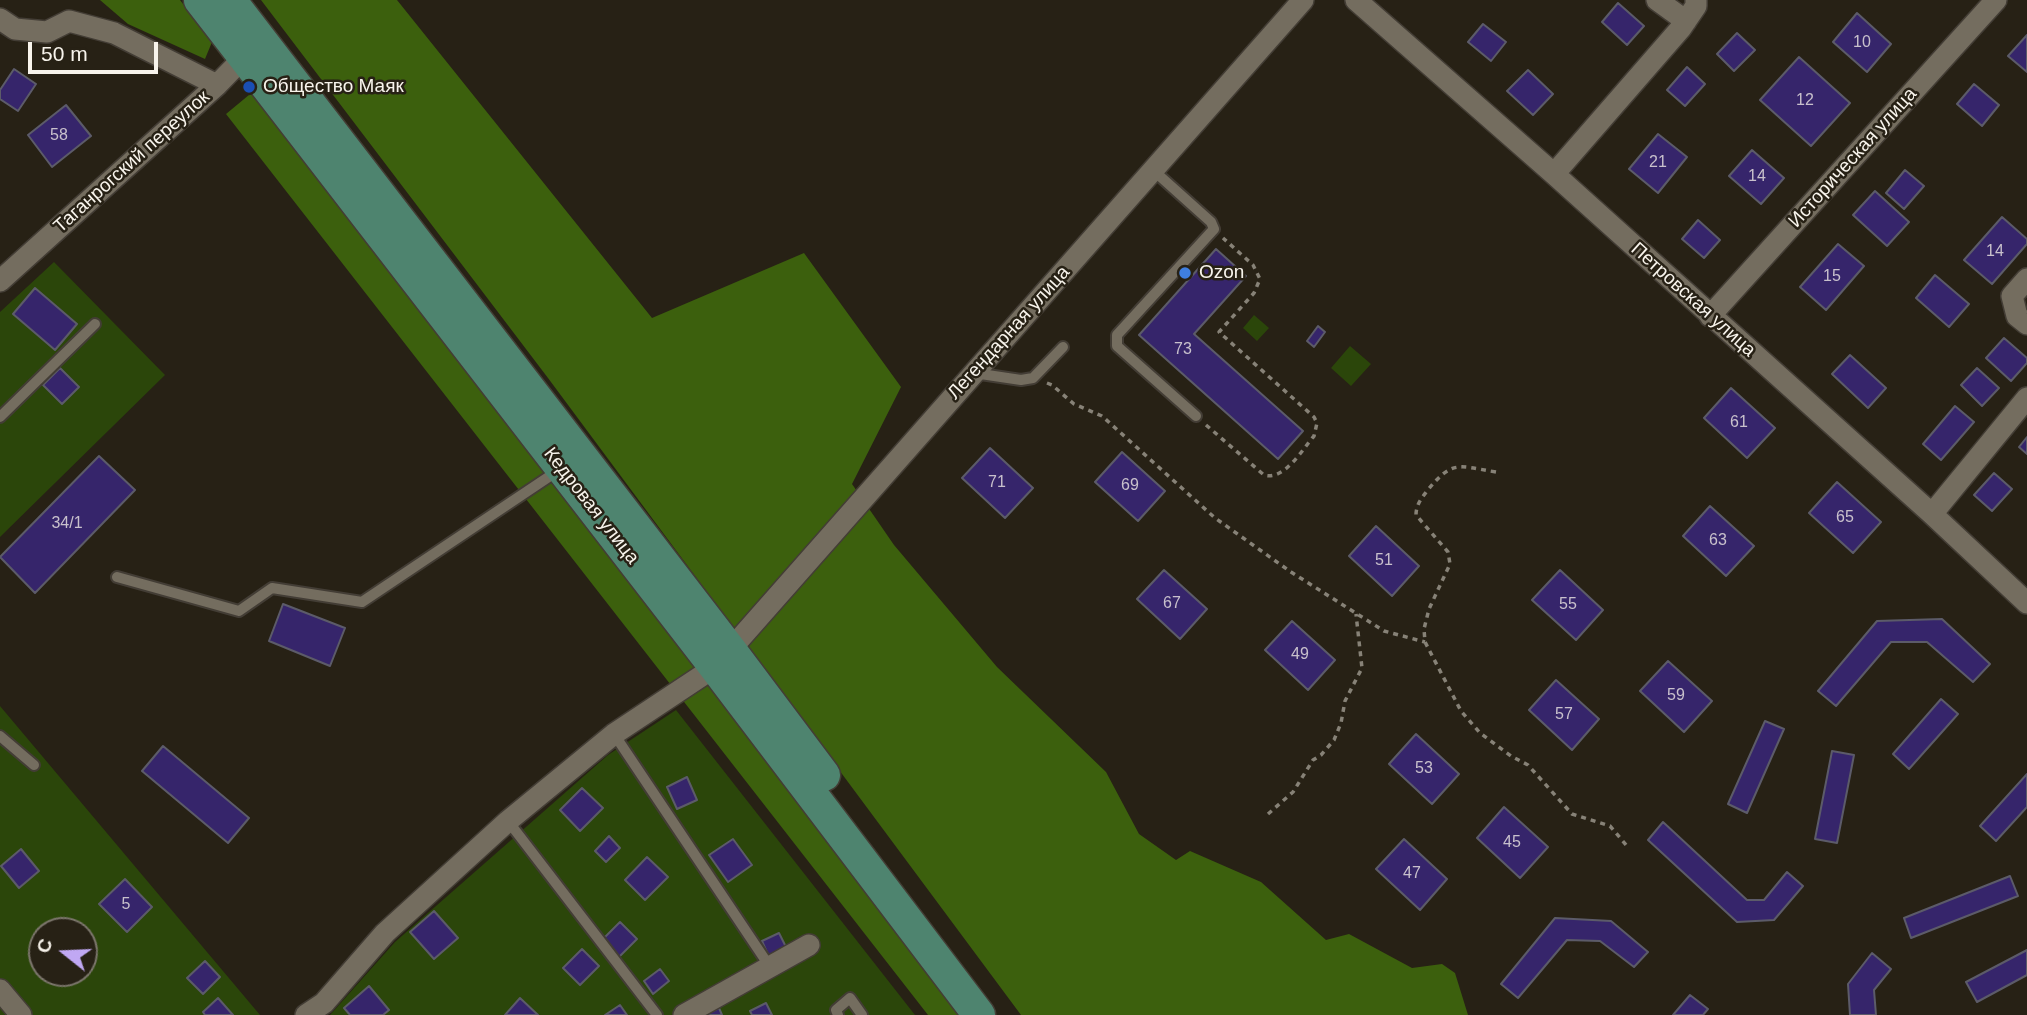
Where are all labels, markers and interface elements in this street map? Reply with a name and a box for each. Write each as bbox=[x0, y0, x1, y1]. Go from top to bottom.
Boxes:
scale bar bbox=[32, 28, 161, 72]
house number: 10 bbox=[1853, 33, 1871, 53]
text: 50 m bbox=[41, 42, 88, 65]
place label: Общество Маяк bbox=[263, 76, 404, 98]
marker: Общество Маяк bbox=[241, 79, 257, 95]
street label: Историческая улица bbox=[1784, 83, 1922, 233]
street label: Таганрогский переулок bbox=[49, 86, 215, 238]
house number: 12 bbox=[1796, 91, 1814, 111]
house number: 58 bbox=[50, 126, 68, 146]
house number: 21 bbox=[1649, 153, 1667, 173]
house number: 14 bbox=[1748, 167, 1766, 187]
street label: Петровская улица bbox=[1626, 238, 1760, 362]
house number: 14 bbox=[1986, 242, 2004, 262]
street label: Легендарная улица bbox=[943, 262, 1075, 404]
place label: Ozon bbox=[1199, 262, 1244, 284]
marker: Ozon bbox=[1177, 265, 1193, 281]
house number: 15 bbox=[1823, 267, 1841, 287]
house number: 73 bbox=[1174, 340, 1192, 360]
house number: 61 bbox=[1730, 413, 1748, 433]
street label: Кедровая улица bbox=[538, 443, 644, 569]
house number: 71 bbox=[988, 473, 1006, 493]
house number: 69 bbox=[1121, 476, 1139, 496]
house number: 65 bbox=[1836, 508, 1854, 528]
house number: 34/1 bbox=[51, 514, 83, 534]
house number: 63 bbox=[1709, 531, 1727, 551]
house number: 51 bbox=[1375, 551, 1393, 571]
house number: 67 bbox=[1163, 594, 1181, 614]
house number: 55 bbox=[1559, 595, 1577, 615]
house number: 49 bbox=[1291, 645, 1309, 665]
house number: 59 bbox=[1667, 686, 1685, 706]
house number: 57 bbox=[1555, 705, 1573, 725]
house number: 53 bbox=[1415, 759, 1433, 779]
house number: 45 bbox=[1503, 833, 1521, 853]
house number: 47 bbox=[1403, 864, 1421, 884]
house number: 5 bbox=[122, 895, 130, 915]
north arrow bbox=[28, 917, 98, 987]
text: С bbox=[32, 936, 57, 956]

